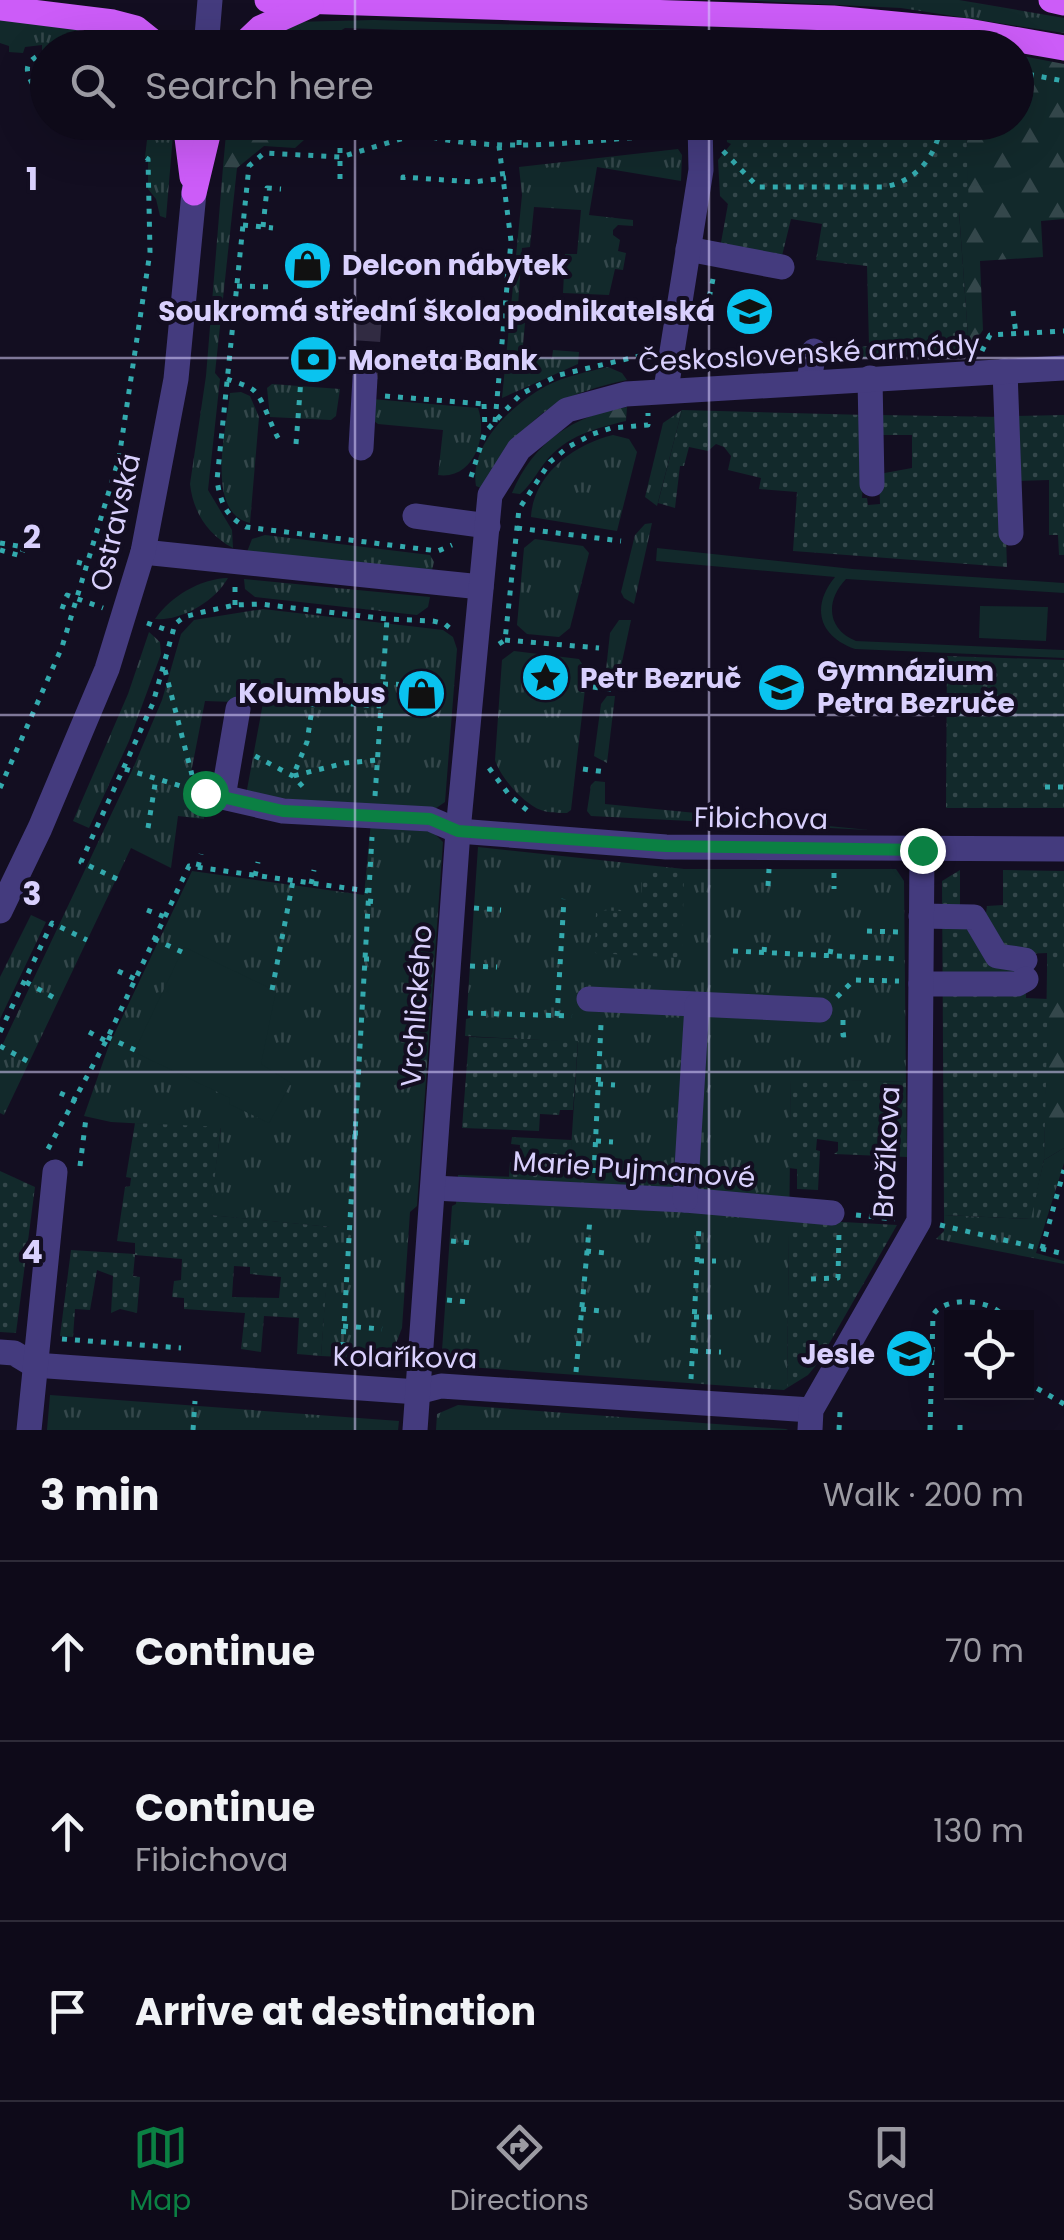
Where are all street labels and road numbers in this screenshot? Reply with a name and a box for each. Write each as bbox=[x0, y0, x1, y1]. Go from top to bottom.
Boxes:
street label: Československé armády bbox=[637, 325, 981, 382]
street label: Ostravská bbox=[81, 450, 150, 595]
street label: Fibichova bbox=[694, 798, 828, 839]
street label: Vrchlického bbox=[391, 924, 442, 1089]
street label: Brožíkova bbox=[864, 1085, 909, 1219]
street label: Marie Pujmanové bbox=[511, 1142, 757, 1197]
street label: Kolaříkova bbox=[332, 1337, 478, 1378]

